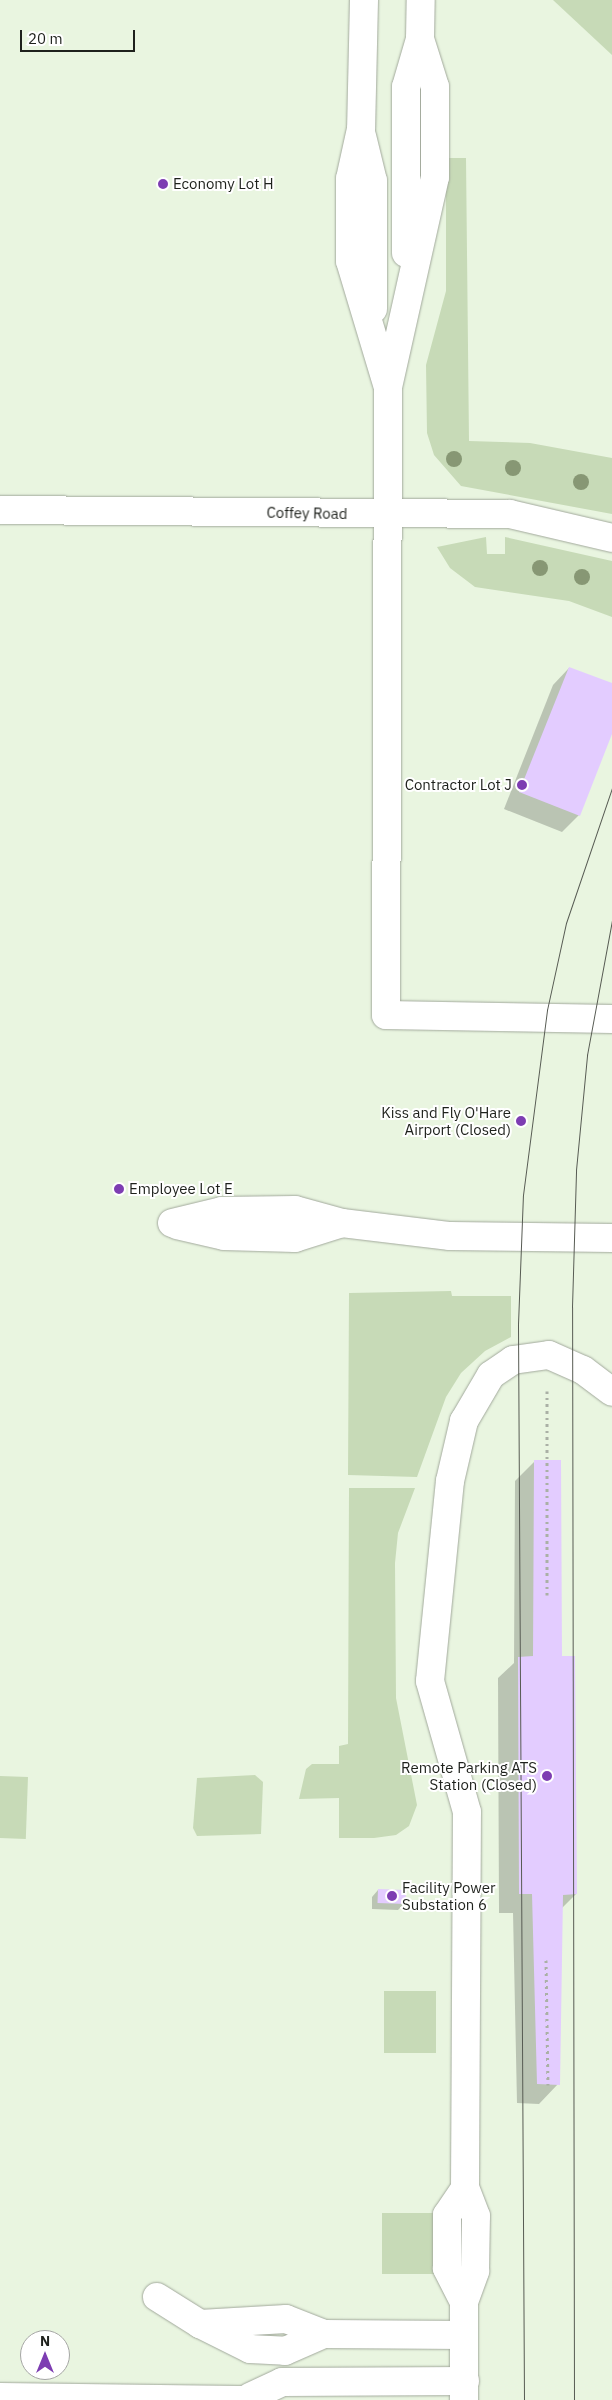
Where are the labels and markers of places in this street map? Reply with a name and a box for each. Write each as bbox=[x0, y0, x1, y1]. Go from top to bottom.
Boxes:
place label: Economy Lot H bbox=[173, 175, 274, 193]
marker: Economy Lot H bbox=[157, 178, 169, 190]
place label: Contractor Lot J bbox=[405, 776, 512, 794]
marker: Contractor Lot J bbox=[516, 779, 528, 791]
place label: Kiss and Fly O'Hare Airport (Closed) bbox=[381, 1103, 511, 1138]
marker: Kiss and Fly O'Hare Airport (Closed) bbox=[515, 1115, 527, 1127]
place label: Employee Lot E bbox=[129, 1180, 233, 1198]
marker: Employee Lot E bbox=[113, 1183, 125, 1195]
place label: Remote Parking ATS Station (Closed) bbox=[401, 1758, 537, 1793]
marker: Remote Parking ATS Station (Closed) bbox=[541, 1770, 553, 1782]
place label: Facility Power Substation 6 bbox=[402, 1878, 496, 1913]
marker: Facility Power Substation 6 bbox=[386, 1890, 398, 1902]

